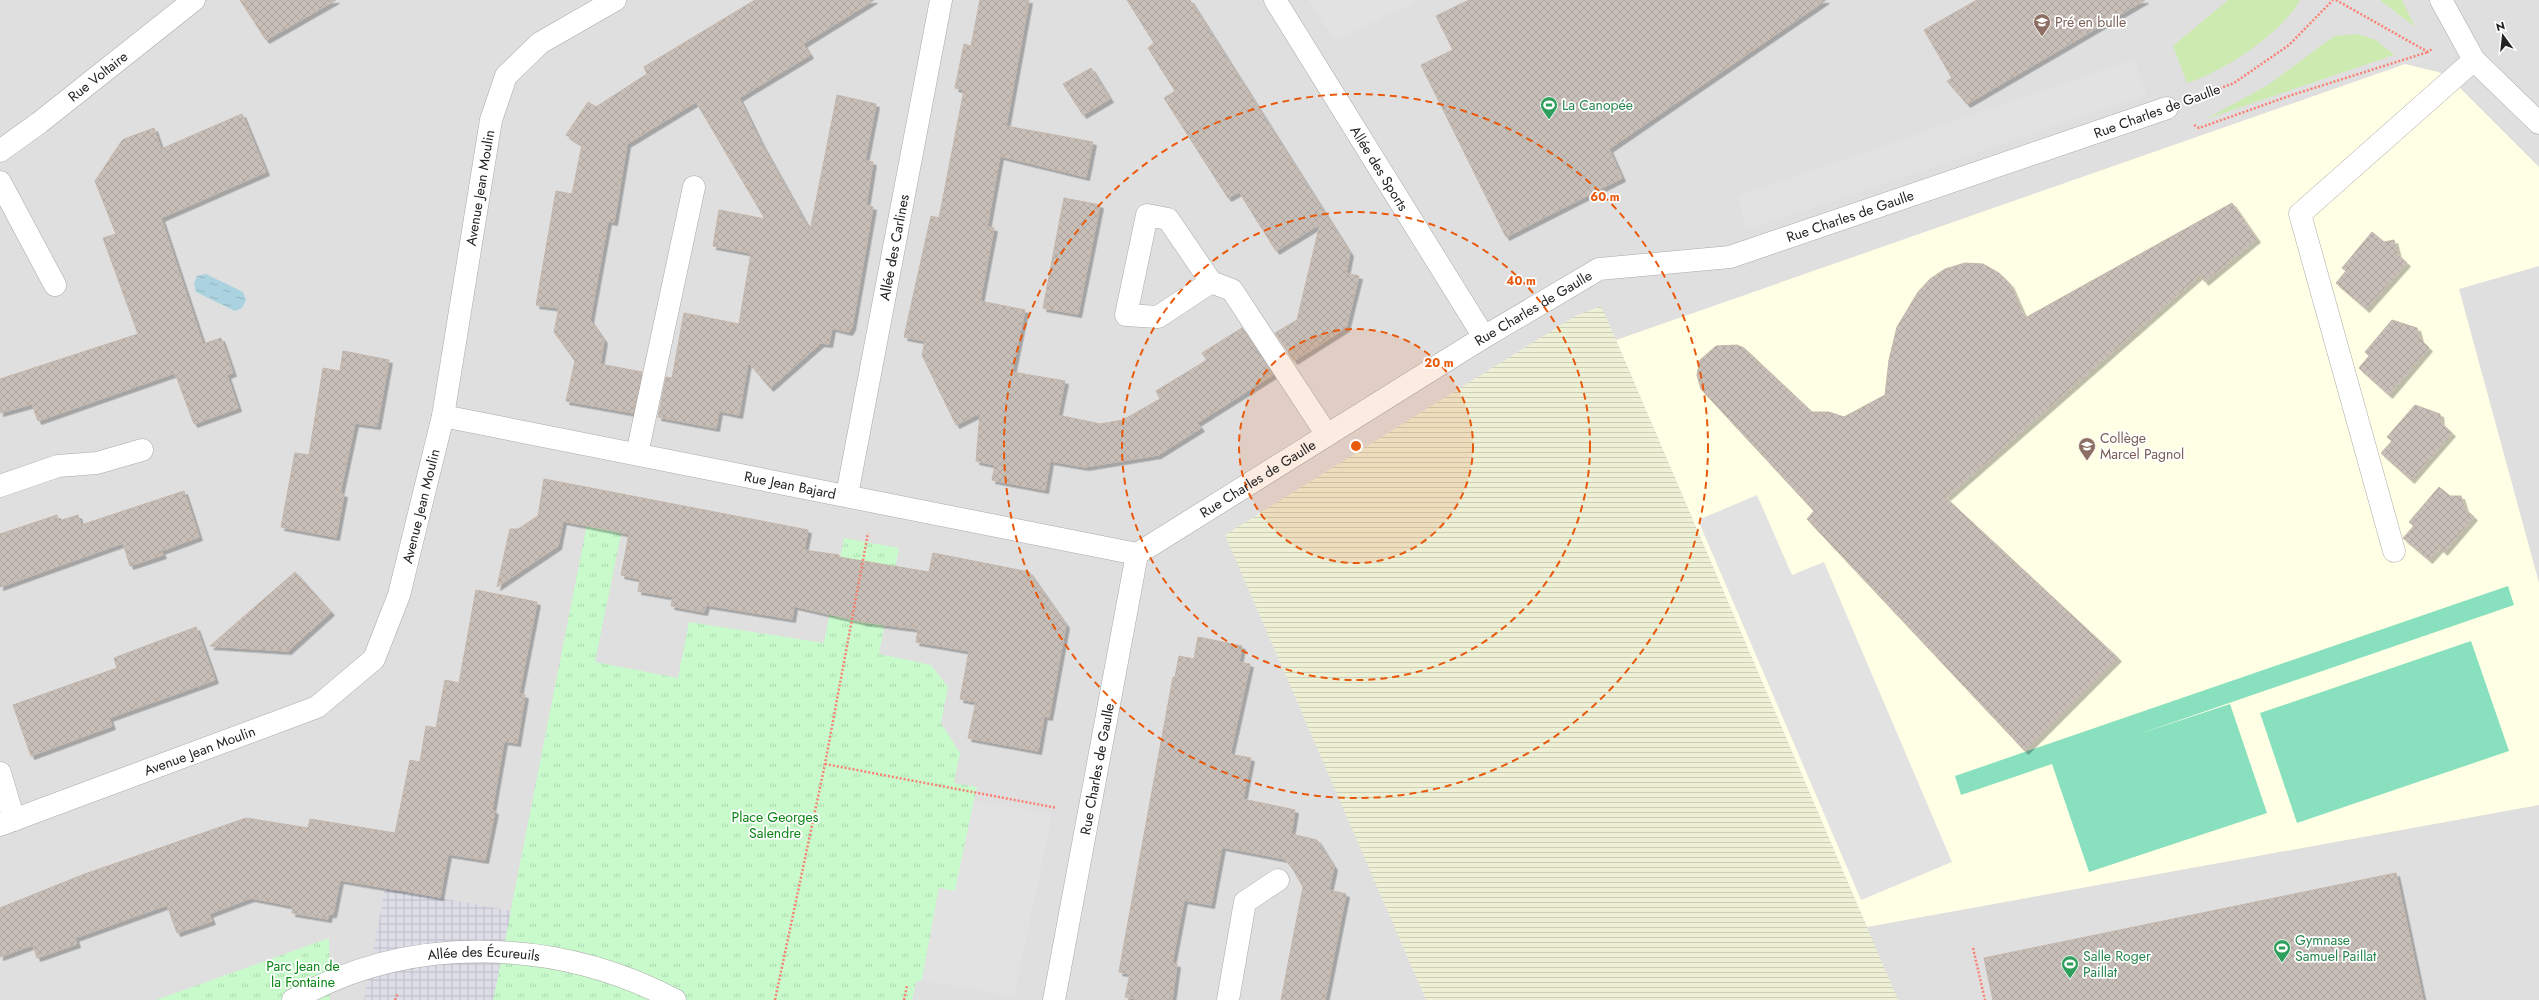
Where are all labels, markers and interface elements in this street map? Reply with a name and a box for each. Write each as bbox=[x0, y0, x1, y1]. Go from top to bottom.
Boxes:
school or university icon: Pré en bulle bbox=[2032, 12, 2052, 37]
place label: Pré en bulle bbox=[2055, 12, 2126, 32]
north arrow bbox=[2483, 16, 2523, 56]
text: N bbox=[2494, 17, 2507, 35]
street label: Rue Voltaire bbox=[64, 46, 132, 106]
street label: Rue Charles de Gaulle bbox=[2091, 79, 2223, 143]
sports icon: La Canopée bbox=[1539, 95, 1559, 120]
place label: La Canopée bbox=[1562, 95, 1633, 115]
street label: Allée des Sports bbox=[1345, 122, 1413, 215]
street label: Avenue Jean Moulin bbox=[461, 128, 499, 247]
street label: Rue Charles de Gaulle bbox=[1784, 185, 1917, 247]
text: 60 m bbox=[1590, 188, 1620, 206]
street label: Allée des Carlines bbox=[874, 192, 914, 302]
street label: Rue Charles de Gaulle bbox=[1471, 265, 1596, 351]
text: 40 m bbox=[1506, 272, 1536, 290]
text: 20 m bbox=[1424, 354, 1454, 372]
place label: Collège Marcel Pagnol bbox=[2100, 428, 2184, 464]
street label: Rue Charles de Gaulle bbox=[1196, 435, 1320, 522]
school or university icon: Collège Marcel Pagnol bbox=[2077, 436, 2097, 461]
centre of rings bbox=[1349, 439, 1363, 453]
street label: Avenue Jean Moulin bbox=[397, 447, 445, 565]
street label: Rue Jean Bajard bbox=[743, 466, 838, 504]
street label: Rue Charles de Gaulle bbox=[1075, 702, 1119, 836]
street label: Avenue Jean Moulin bbox=[141, 721, 258, 781]
park label: Place Georges Salendre bbox=[732, 807, 819, 843]
place label: Gymnase Samuel Paillat bbox=[2295, 930, 2377, 966]
sports icon: Gymnase Samuel Paillat bbox=[2272, 938, 2292, 963]
street label: Allée des Écureuils bbox=[426, 942, 542, 966]
place label: Salle Roger Paillat bbox=[2083, 946, 2151, 982]
sports icon: Salle Roger Paillat bbox=[2060, 954, 2080, 979]
park label: Parc Jean de la Fontaine bbox=[266, 956, 340, 992]

